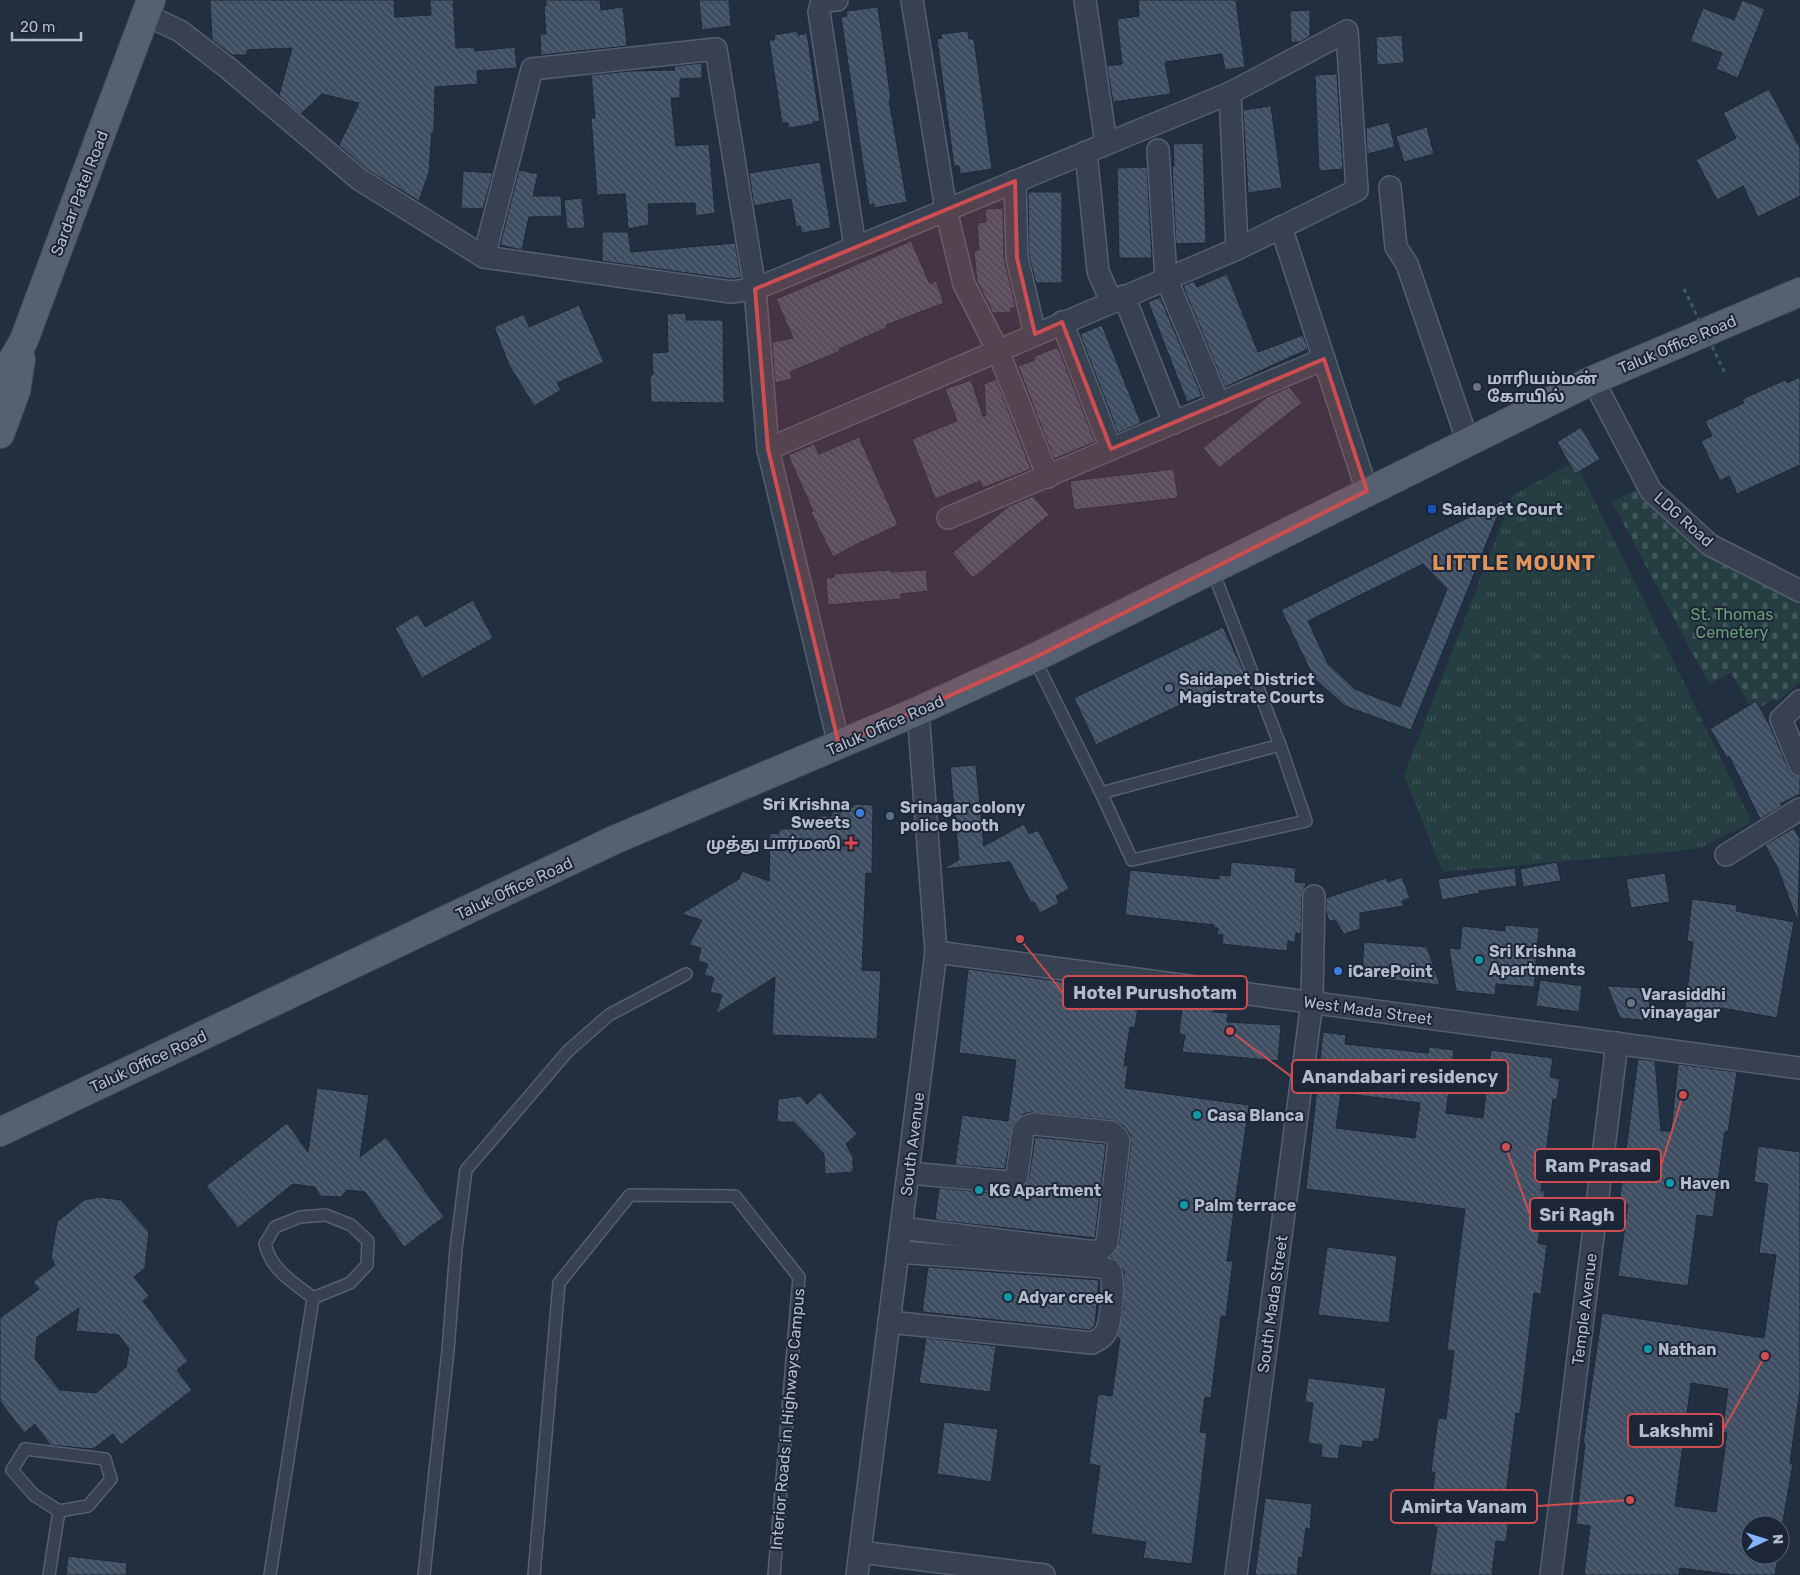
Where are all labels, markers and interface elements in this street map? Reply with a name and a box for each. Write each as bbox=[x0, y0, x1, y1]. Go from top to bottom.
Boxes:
scale bar bbox=[12, 10, 81, 42]
text: 20 m bbox=[20, 18, 55, 36]
street label: Sardar Patel Road bbox=[47, 128, 112, 258]
street label: Taluk Office Road bbox=[1615, 311, 1739, 378]
place label: மாரியம்மன் கோயில் bbox=[1487, 369, 1598, 406]
marker: மாரியம்மன் கோயில் bbox=[1471, 381, 1483, 393]
street label: LDG Road bbox=[1650, 488, 1717, 551]
place label: Saidapet Court bbox=[1442, 500, 1563, 519]
marker: Saidapet Court bbox=[1426, 503, 1438, 515]
district label: LITTLE MOUNT bbox=[1432, 550, 1596, 575]
park label: St. Thomas Cemetery bbox=[1691, 605, 1773, 642]
place label: Saidapet District Magistrate Courts bbox=[1179, 670, 1325, 707]
marker: Saidapet District Magistrate Courts bbox=[1163, 682, 1175, 694]
street label: Taluk Office Road bbox=[824, 691, 947, 760]
place label: Sri Krishna Sweets bbox=[763, 795, 850, 832]
place label: Srinagar colony police booth bbox=[900, 798, 1026, 835]
marker: Sri Krishna Sweets bbox=[854, 807, 866, 819]
marker: Srinagar colony police booth bbox=[884, 810, 896, 822]
place label: முத்து பார்மஸி bbox=[706, 834, 841, 854]
marker: முத்து பார்மஸி bbox=[845, 837, 857, 849]
street label: Taluk Office Road bbox=[453, 853, 575, 924]
place label: Sri Krishna Apartments bbox=[1489, 942, 1586, 979]
marker: Sri Krishna Apartments bbox=[1473, 954, 1485, 966]
place label: iCarePoint bbox=[1348, 962, 1433, 981]
marker: iCarePoint bbox=[1332, 965, 1344, 977]
callout: Hotel Purushotam bbox=[1063, 976, 1247, 1009]
text: Hotel Purushotam bbox=[1073, 982, 1237, 1004]
place label: Varasiddhi vinayagar bbox=[1641, 985, 1726, 1022]
street label: West Mada Street bbox=[1302, 992, 1434, 1029]
marker: Varasiddhi vinayagar bbox=[1625, 997, 1637, 1009]
street label: Taluk Office Road bbox=[87, 1026, 209, 1097]
callout: Anandabari residency bbox=[1292, 1060, 1508, 1093]
text: Anandabari residency bbox=[1302, 1066, 1498, 1088]
street label: South Avenue bbox=[897, 1091, 928, 1197]
place label: Casa Blanca bbox=[1207, 1106, 1304, 1125]
marker: Casa Blanca bbox=[1191, 1109, 1203, 1121]
callout: Ram Prasad bbox=[1535, 1149, 1661, 1182]
text: Ram Prasad bbox=[1545, 1155, 1651, 1177]
place label: Haven bbox=[1680, 1174, 1730, 1193]
marker: Haven bbox=[1664, 1177, 1676, 1189]
place label: KG Apartment bbox=[989, 1181, 1102, 1200]
marker: KG Apartment bbox=[973, 1184, 985, 1196]
place label: Palm terrace bbox=[1194, 1196, 1296, 1215]
callout: Sri Ragh bbox=[1530, 1198, 1625, 1231]
marker: Palm terrace bbox=[1178, 1199, 1190, 1211]
text: Sri Ragh bbox=[1539, 1204, 1615, 1226]
street label: South Mada Street bbox=[1253, 1234, 1292, 1374]
street label: Temple Avenue bbox=[1568, 1252, 1601, 1366]
street label: Interior Roads in Highways Campus bbox=[767, 1287, 808, 1551]
place label: Adyar creek bbox=[1018, 1288, 1114, 1307]
marker: Adyar creek bbox=[1002, 1291, 1014, 1303]
place label: Nathan bbox=[1658, 1340, 1716, 1359]
marker: Nathan bbox=[1642, 1343, 1654, 1355]
callout: Lakshmi bbox=[1628, 1414, 1723, 1447]
text: Lakshmi bbox=[1639, 1420, 1714, 1442]
callout: Amirta Vanam bbox=[1391, 1490, 1537, 1523]
text: Amirta Vanam bbox=[1401, 1496, 1527, 1518]
north arrow bbox=[1740, 1515, 1790, 1565]
text: N bbox=[1769, 1534, 1786, 1545]

